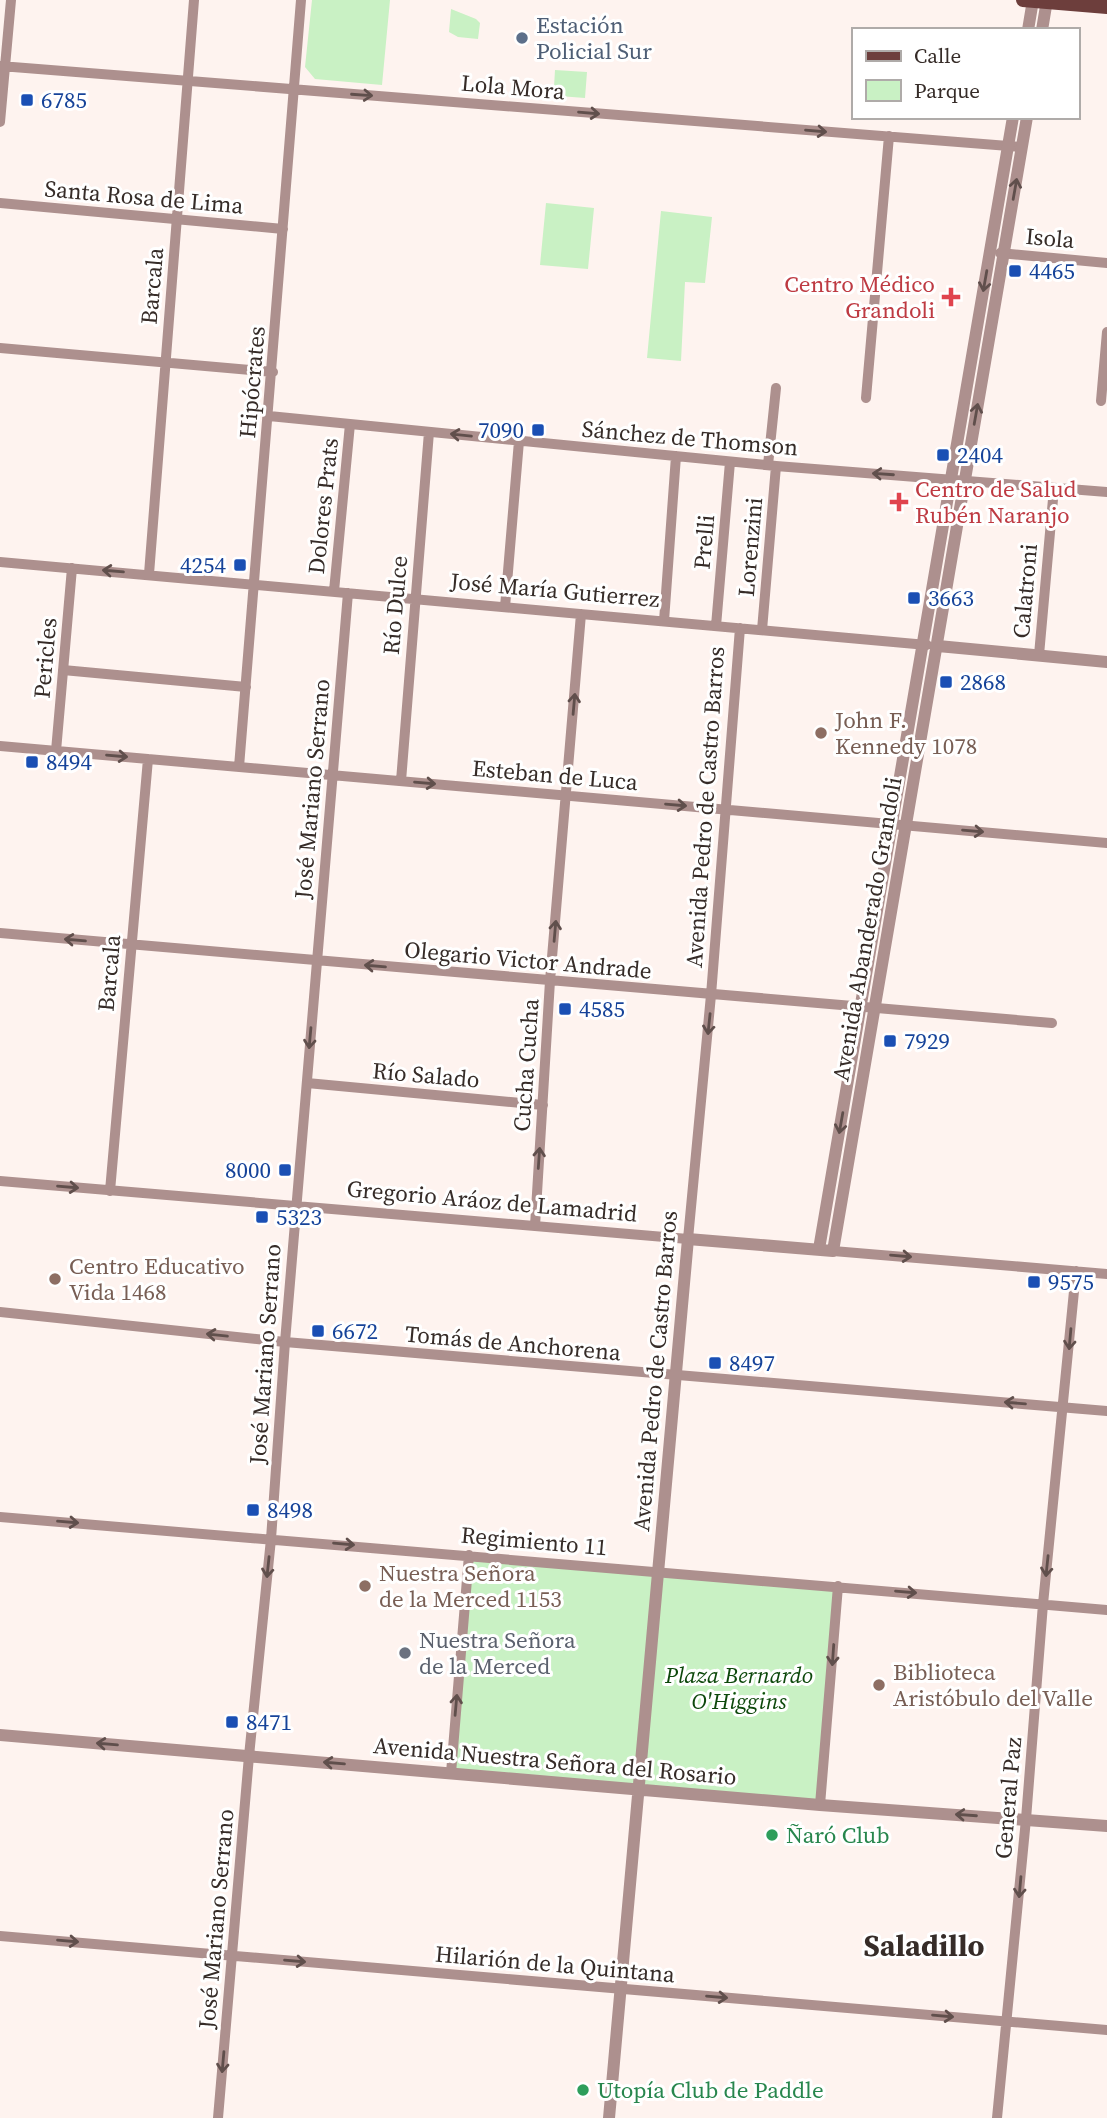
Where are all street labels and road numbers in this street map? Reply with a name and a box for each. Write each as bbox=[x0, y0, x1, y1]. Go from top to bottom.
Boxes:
street label: Lola Mora bbox=[460, 67, 566, 107]
street label: Santa Rosa de Lima bbox=[43, 172, 245, 222]
street label: Isola bbox=[1024, 220, 1076, 256]
street label: Barcala bbox=[133, 246, 171, 326]
street label: Hipócrates bbox=[231, 325, 273, 439]
street label: Sánchez de Thomson bbox=[581, 413, 800, 463]
street label: Dolores Prats bbox=[300, 436, 346, 576]
street label: Lorenzini bbox=[730, 496, 770, 598]
street label: Prelli bbox=[686, 513, 722, 571]
street label: Calatroni bbox=[1005, 542, 1045, 640]
street label: Río Dulce bbox=[375, 554, 415, 656]
street label: José María Gutierrez bbox=[448, 565, 661, 615]
street label: Pericles bbox=[26, 616, 64, 700]
street label: Avenida Pedro de Castro Barros bbox=[678, 645, 732, 969]
street label: José Mariano Serrano bbox=[286, 678, 338, 901]
street label: Esteban de Luca bbox=[471, 752, 640, 798]
street label: Avenida Abanderado Grandoli bbox=[824, 774, 910, 1084]
street label: Barcala bbox=[90, 933, 128, 1013]
street label: Olegario Victor Andrade bbox=[403, 933, 653, 987]
street label: Cucha Cucha bbox=[505, 997, 547, 1133]
street label: Río Salado bbox=[371, 1054, 481, 1096]
street label: Gregorio Aráoz de Lamadrid bbox=[346, 1172, 638, 1230]
street label: Avenida Pedro de Castro Barros bbox=[625, 1209, 685, 1533]
street label: José Mariano Serrano bbox=[241, 1243, 289, 1466]
street label: Tomás de Anchorena bbox=[404, 1318, 622, 1368]
street label: Regimiento 11 bbox=[459, 1519, 609, 1563]
street label: Avenida Nuestra Señora del Rosario bbox=[372, 1729, 738, 1793]
street label: General Paz bbox=[987, 1736, 1029, 1860]
street label: José Mariano Serrano bbox=[190, 1808, 242, 2031]
street label: Hilarión de la Quintana bbox=[434, 1938, 677, 1990]

